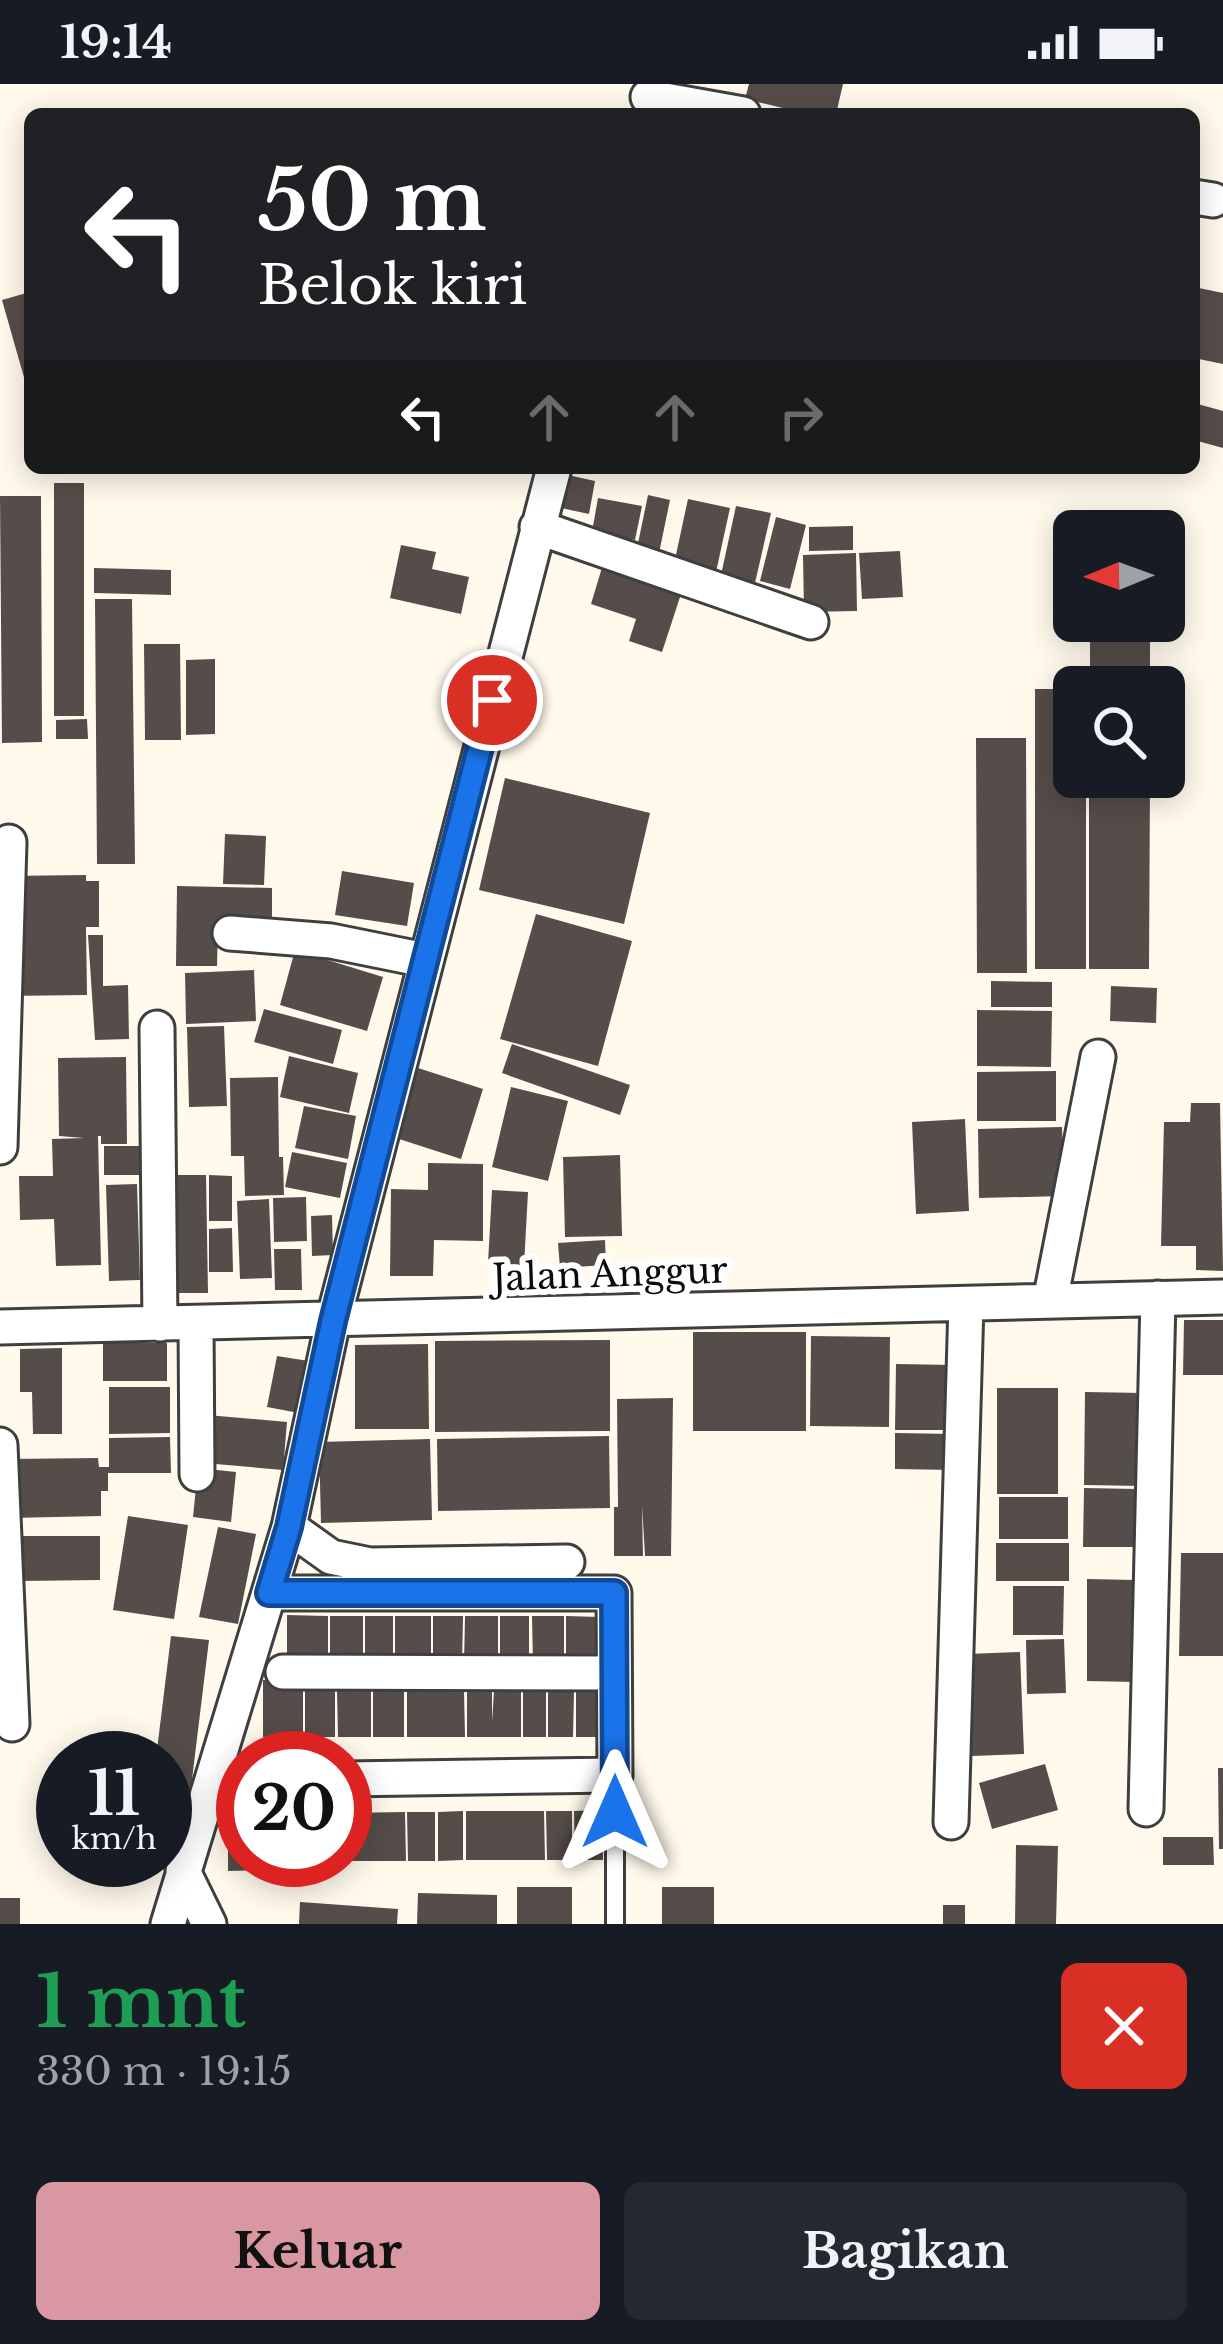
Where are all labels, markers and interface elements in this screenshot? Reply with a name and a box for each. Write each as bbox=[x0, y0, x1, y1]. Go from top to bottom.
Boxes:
text: 19:14 bbox=[60, 14, 172, 70]
text: 50 m bbox=[258, 149, 487, 253]
icon: left bbox=[60, 156, 216, 312]
text: Belok kiri bbox=[258, 252, 527, 319]
icon: left bbox=[390, 384, 456, 450]
icon: ahead bbox=[516, 384, 582, 450]
icon: ahead bbox=[642, 384, 708, 450]
icon: right bbox=[768, 384, 834, 450]
north arrow bbox=[1053, 510, 1185, 642]
map controls bbox=[1053, 510, 1185, 798]
pin bbox=[441, 649, 543, 751]
button: search bbox=[1053, 666, 1185, 798]
icon: arrive bbox=[459, 667, 525, 733]
street label: Jalan Anggur bbox=[488, 1247, 728, 1301]
speed limit sign: 20 bbox=[216, 1731, 372, 1887]
position arrow bbox=[552, 1749, 678, 1875]
text: 11 bbox=[88, 1757, 140, 1831]
text: km/h bbox=[71, 1820, 157, 1857]
text: 1 mnt bbox=[36, 1957, 246, 2046]
button: close bbox=[1061, 1963, 1187, 2089]
text: 330 m · 19:15 bbox=[36, 2047, 292, 2096]
button: Keluar bbox=[36, 2182, 600, 2320]
button: Bagikan bbox=[624, 2182, 1187, 2320]

